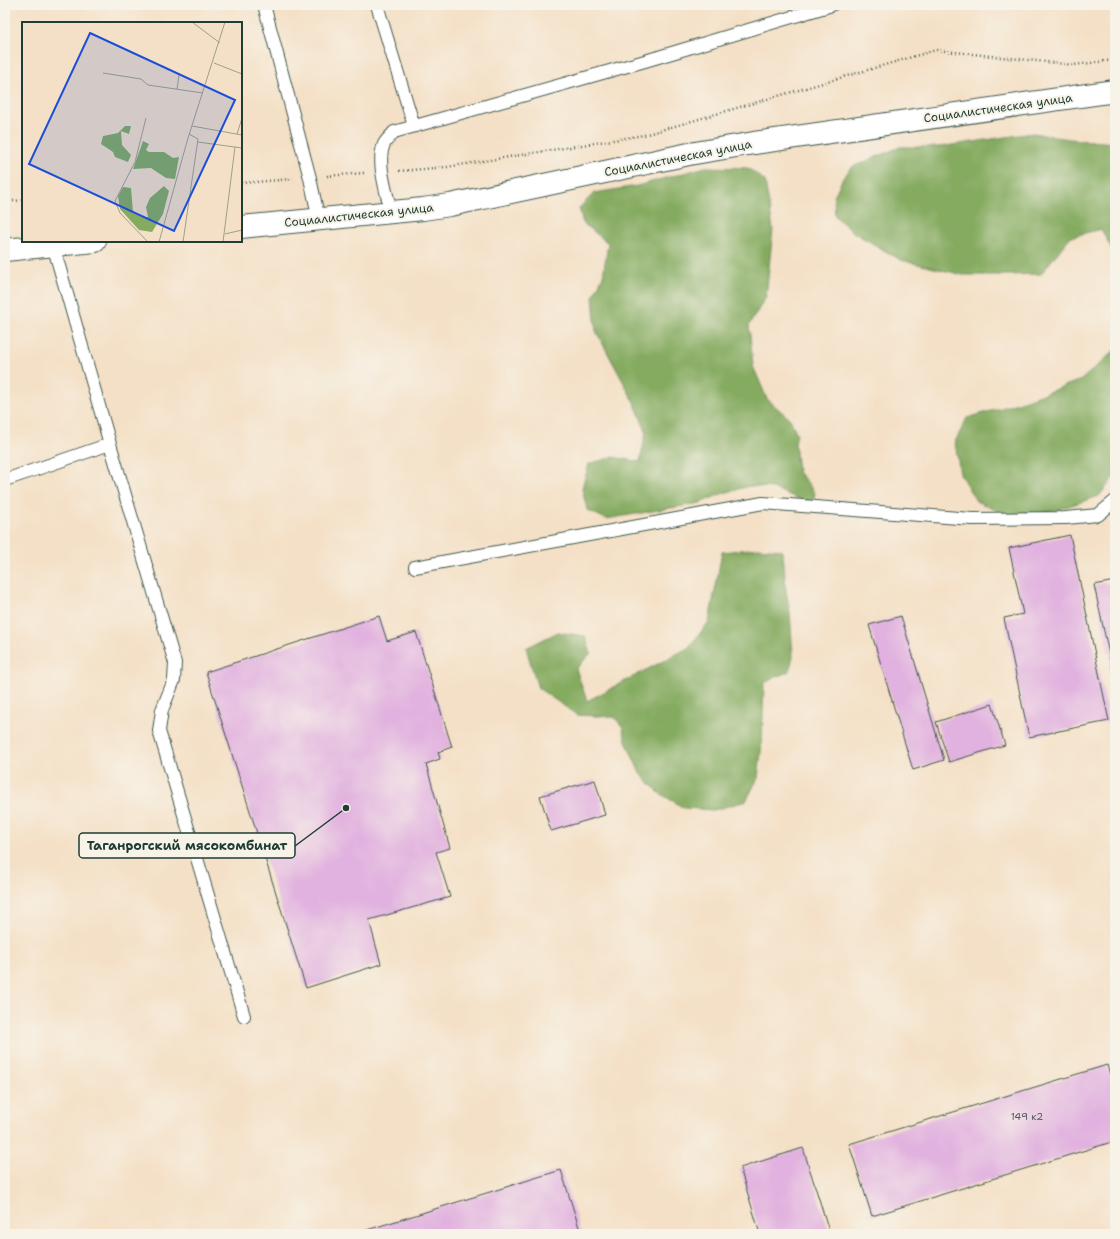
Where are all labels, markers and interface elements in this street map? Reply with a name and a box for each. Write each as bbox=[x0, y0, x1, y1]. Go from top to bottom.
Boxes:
inset map bbox=[22, 22, 242, 242]
street label: Социалистическая улица bbox=[923, 90, 1074, 126]
street label: Социалистическая улица bbox=[603, 136, 754, 180]
street label: Социалистическая улица bbox=[284, 199, 435, 231]
callout: Таганрогский мясокомбинат bbox=[79, 833, 295, 858]
text: Таганрогский мясокомбинат bbox=[87, 837, 287, 854]
house number: 149 к2 bbox=[1011, 1110, 1043, 1123]

